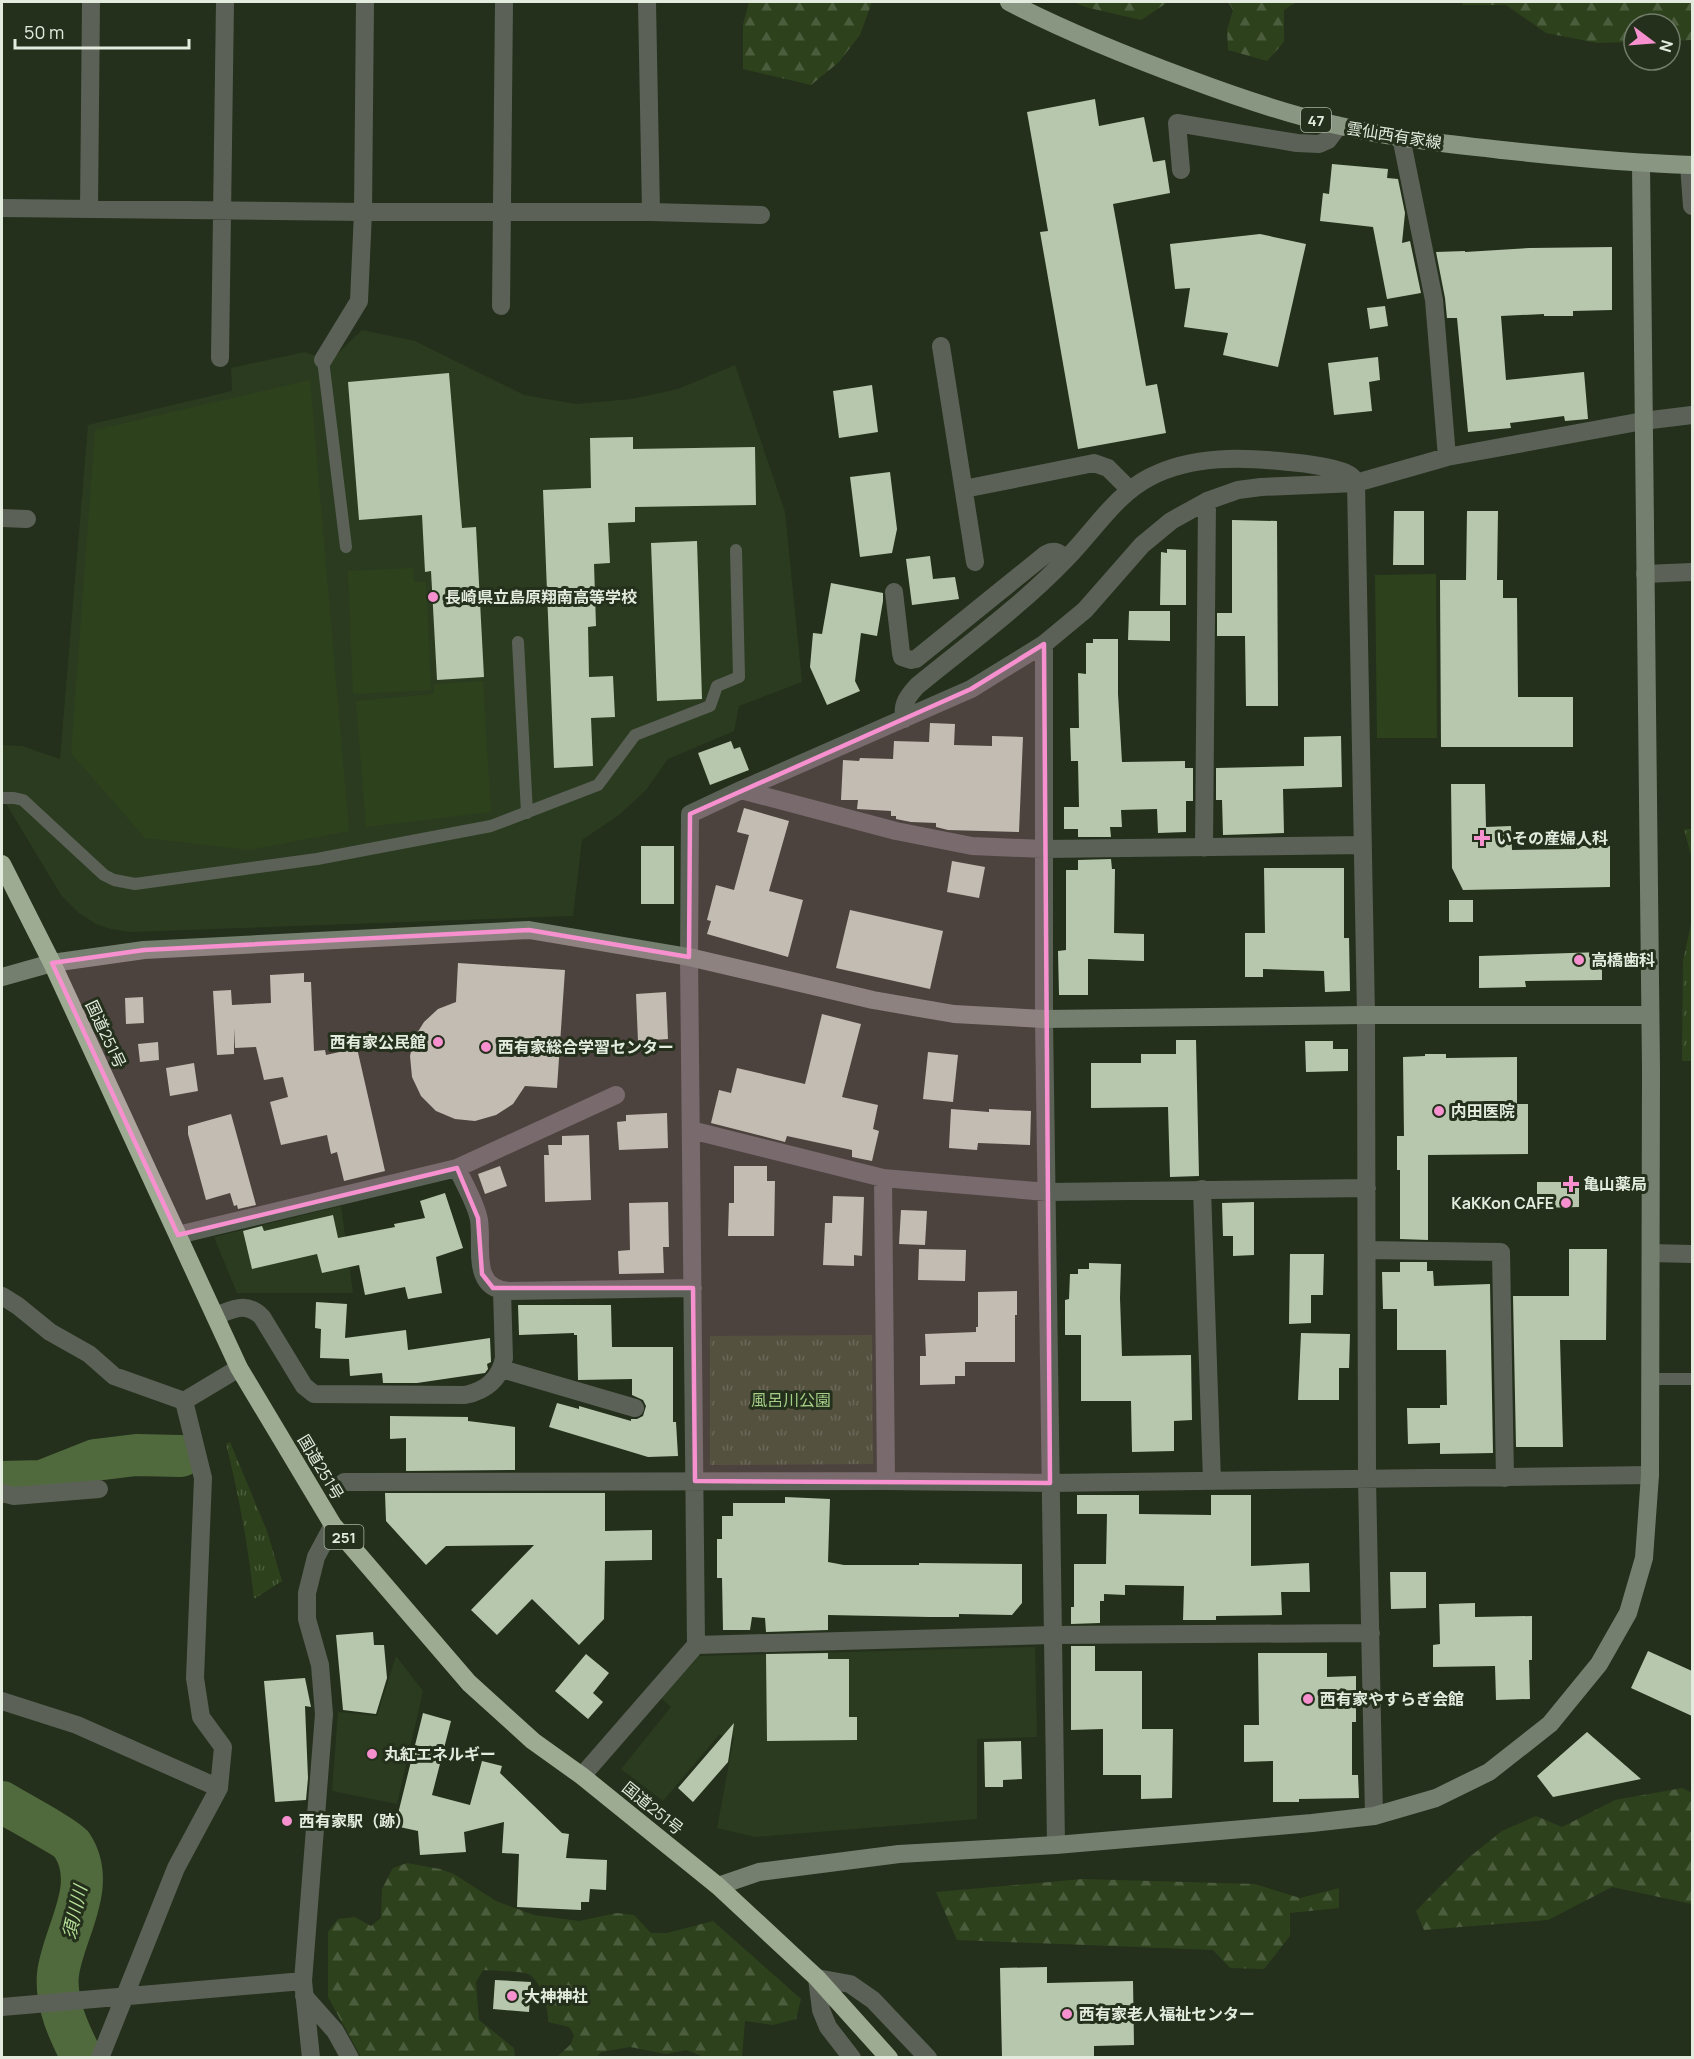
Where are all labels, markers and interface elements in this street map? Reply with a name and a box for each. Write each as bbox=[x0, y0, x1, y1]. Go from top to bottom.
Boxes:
scale bar bbox=[15, 12, 189, 50]
north arrow bbox=[1622, 12, 1682, 72]
text: 50 m bbox=[24, 20, 64, 44]
text: N bbox=[1654, 38, 1679, 55]
road number: 47 bbox=[1301, 108, 1331, 132]
street label: 雲仙西有家線 bbox=[1345, 117, 1443, 153]
place label: 長崎県立島原翔南高等学校 bbox=[445, 586, 637, 608]
marker: 長崎県立島原翔南高等学校 bbox=[426, 590, 440, 604]
place label: いその産婦人科 bbox=[1496, 827, 1608, 849]
marker: いその産婦人科 bbox=[1473, 829, 1491, 847]
place label: 高橋歯科 bbox=[1591, 949, 1655, 971]
marker: 高橋歯科 bbox=[1572, 953, 1586, 967]
street label: 国道251号 bbox=[81, 996, 131, 1072]
place label: 西有家公民館 bbox=[330, 1031, 426, 1053]
marker: 西有家公民館 bbox=[431, 1035, 445, 1049]
place label: 西有家総合学習センター bbox=[498, 1036, 674, 1058]
marker: 西有家総合学習センター bbox=[479, 1040, 493, 1054]
place label: 内田医院 bbox=[1451, 1100, 1515, 1122]
marker: 内田医院 bbox=[1432, 1104, 1446, 1118]
place label: 亀山薬局 bbox=[1583, 1173, 1647, 1195]
marker: 亀山薬局 bbox=[1564, 1177, 1578, 1191]
place label: KaKKon CAFE bbox=[1451, 1192, 1554, 1214]
marker: KaKKon CAFE bbox=[1559, 1196, 1573, 1210]
park label: 風呂川公園 bbox=[751, 1389, 831, 1411]
street label: 国道251号 bbox=[293, 1430, 349, 1504]
road number: 251 bbox=[324, 1525, 364, 1549]
place label: 西有家やすらぎ会館 bbox=[1320, 1688, 1464, 1710]
marker: 西有家やすらぎ会館 bbox=[1301, 1692, 1315, 1706]
place label: 丸紅エネルギー bbox=[384, 1743, 496, 1765]
marker: 丸紅エネルギー bbox=[365, 1747, 379, 1761]
street label: 国道251号 bbox=[618, 1777, 688, 1839]
place label: 西有家駅（跡） bbox=[299, 1810, 411, 1832]
marker: 西有家駅（跡） bbox=[280, 1814, 294, 1828]
water label: 須川川 bbox=[56, 1881, 92, 1941]
place label: 大神神社 bbox=[524, 1985, 588, 2007]
marker: 大神神社 bbox=[505, 1989, 519, 2003]
place label: 西有家老人福祉センター bbox=[1079, 2003, 1255, 2025]
marker: 西有家老人福祉センター bbox=[1060, 2007, 1074, 2021]

